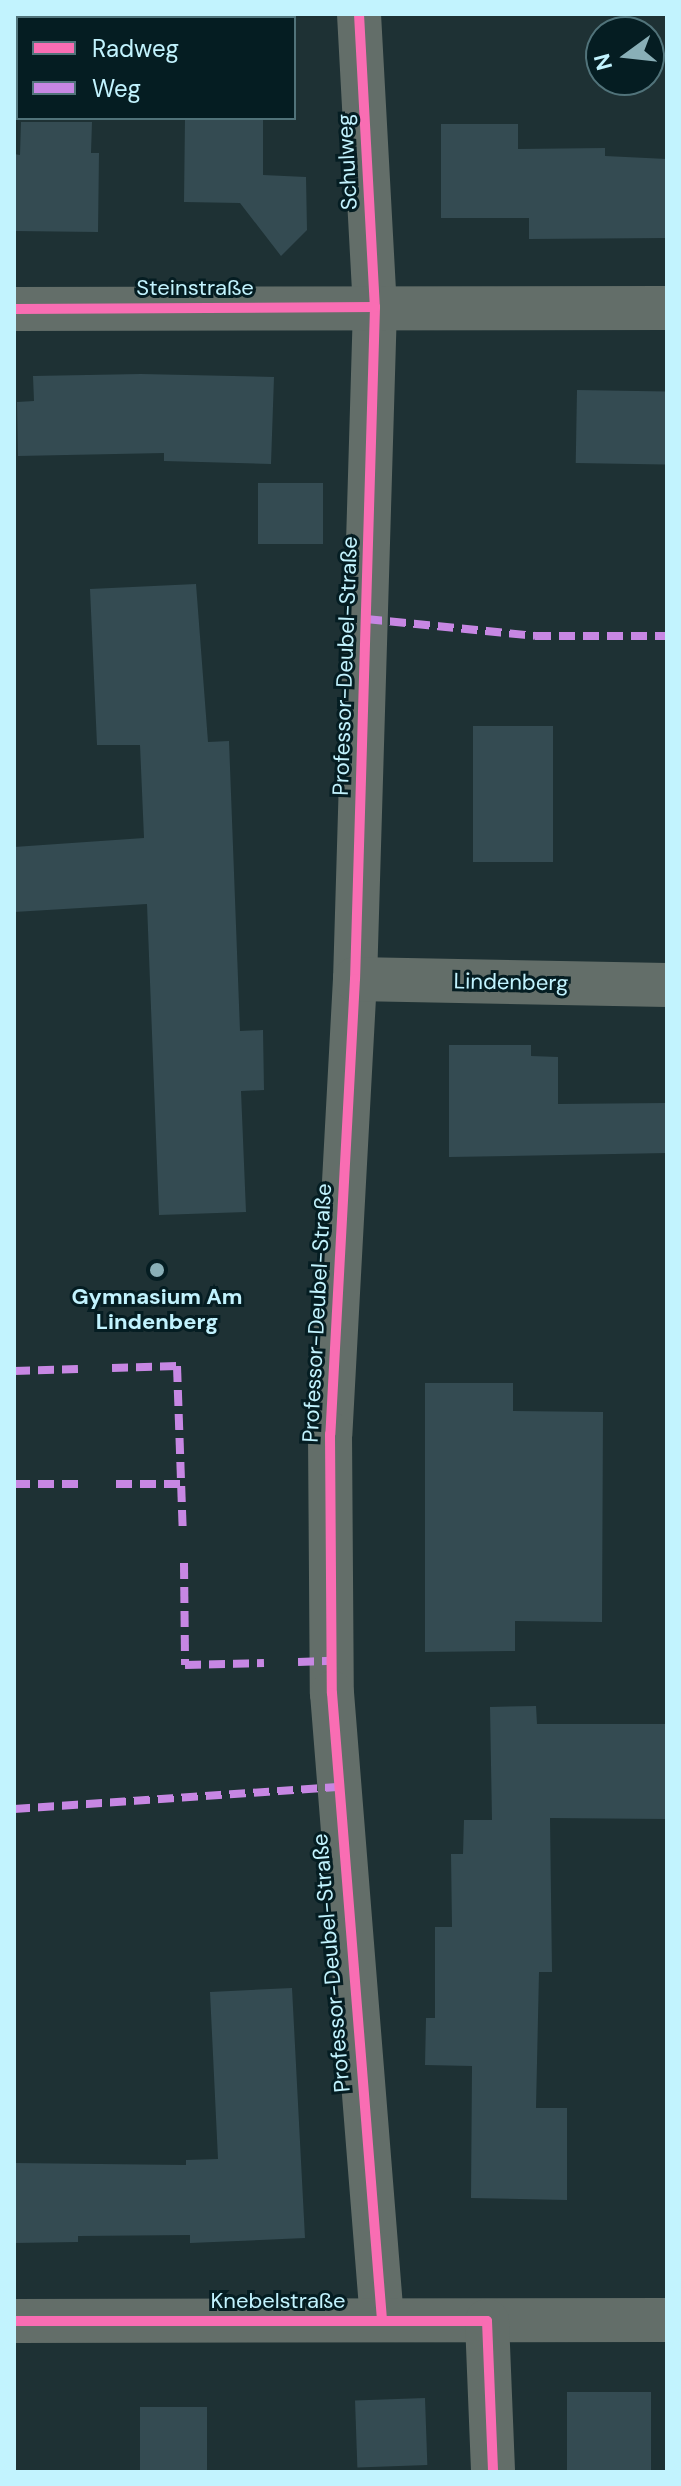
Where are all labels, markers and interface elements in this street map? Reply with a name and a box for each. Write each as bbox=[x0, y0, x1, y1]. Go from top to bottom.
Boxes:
legend bbox=[16, 16, 296, 120]
north arrow bbox=[585, 16, 665, 96]
text: Radweg bbox=[92, 33, 179, 64]
text: N bbox=[587, 50, 619, 73]
text: Weg bbox=[92, 73, 141, 104]
street label: Schulweg bbox=[331, 113, 363, 211]
street label: Steinstraße bbox=[136, 275, 254, 301]
street label: Professor-Deubel-Straße bbox=[327, 536, 363, 796]
street label: Lindenberg bbox=[453, 968, 569, 996]
street label: Professor-Deubel-Straße bbox=[297, 1183, 337, 1443]
marker: Gymnasium Am Lindenberg bbox=[148, 1261, 166, 1279]
place label: Gymnasium Am Lindenberg bbox=[71, 1283, 243, 1334]
street label: Professor-Deubel-Straße bbox=[307, 1832, 355, 2094]
street label: Knebelstraße bbox=[210, 2288, 346, 2314]

